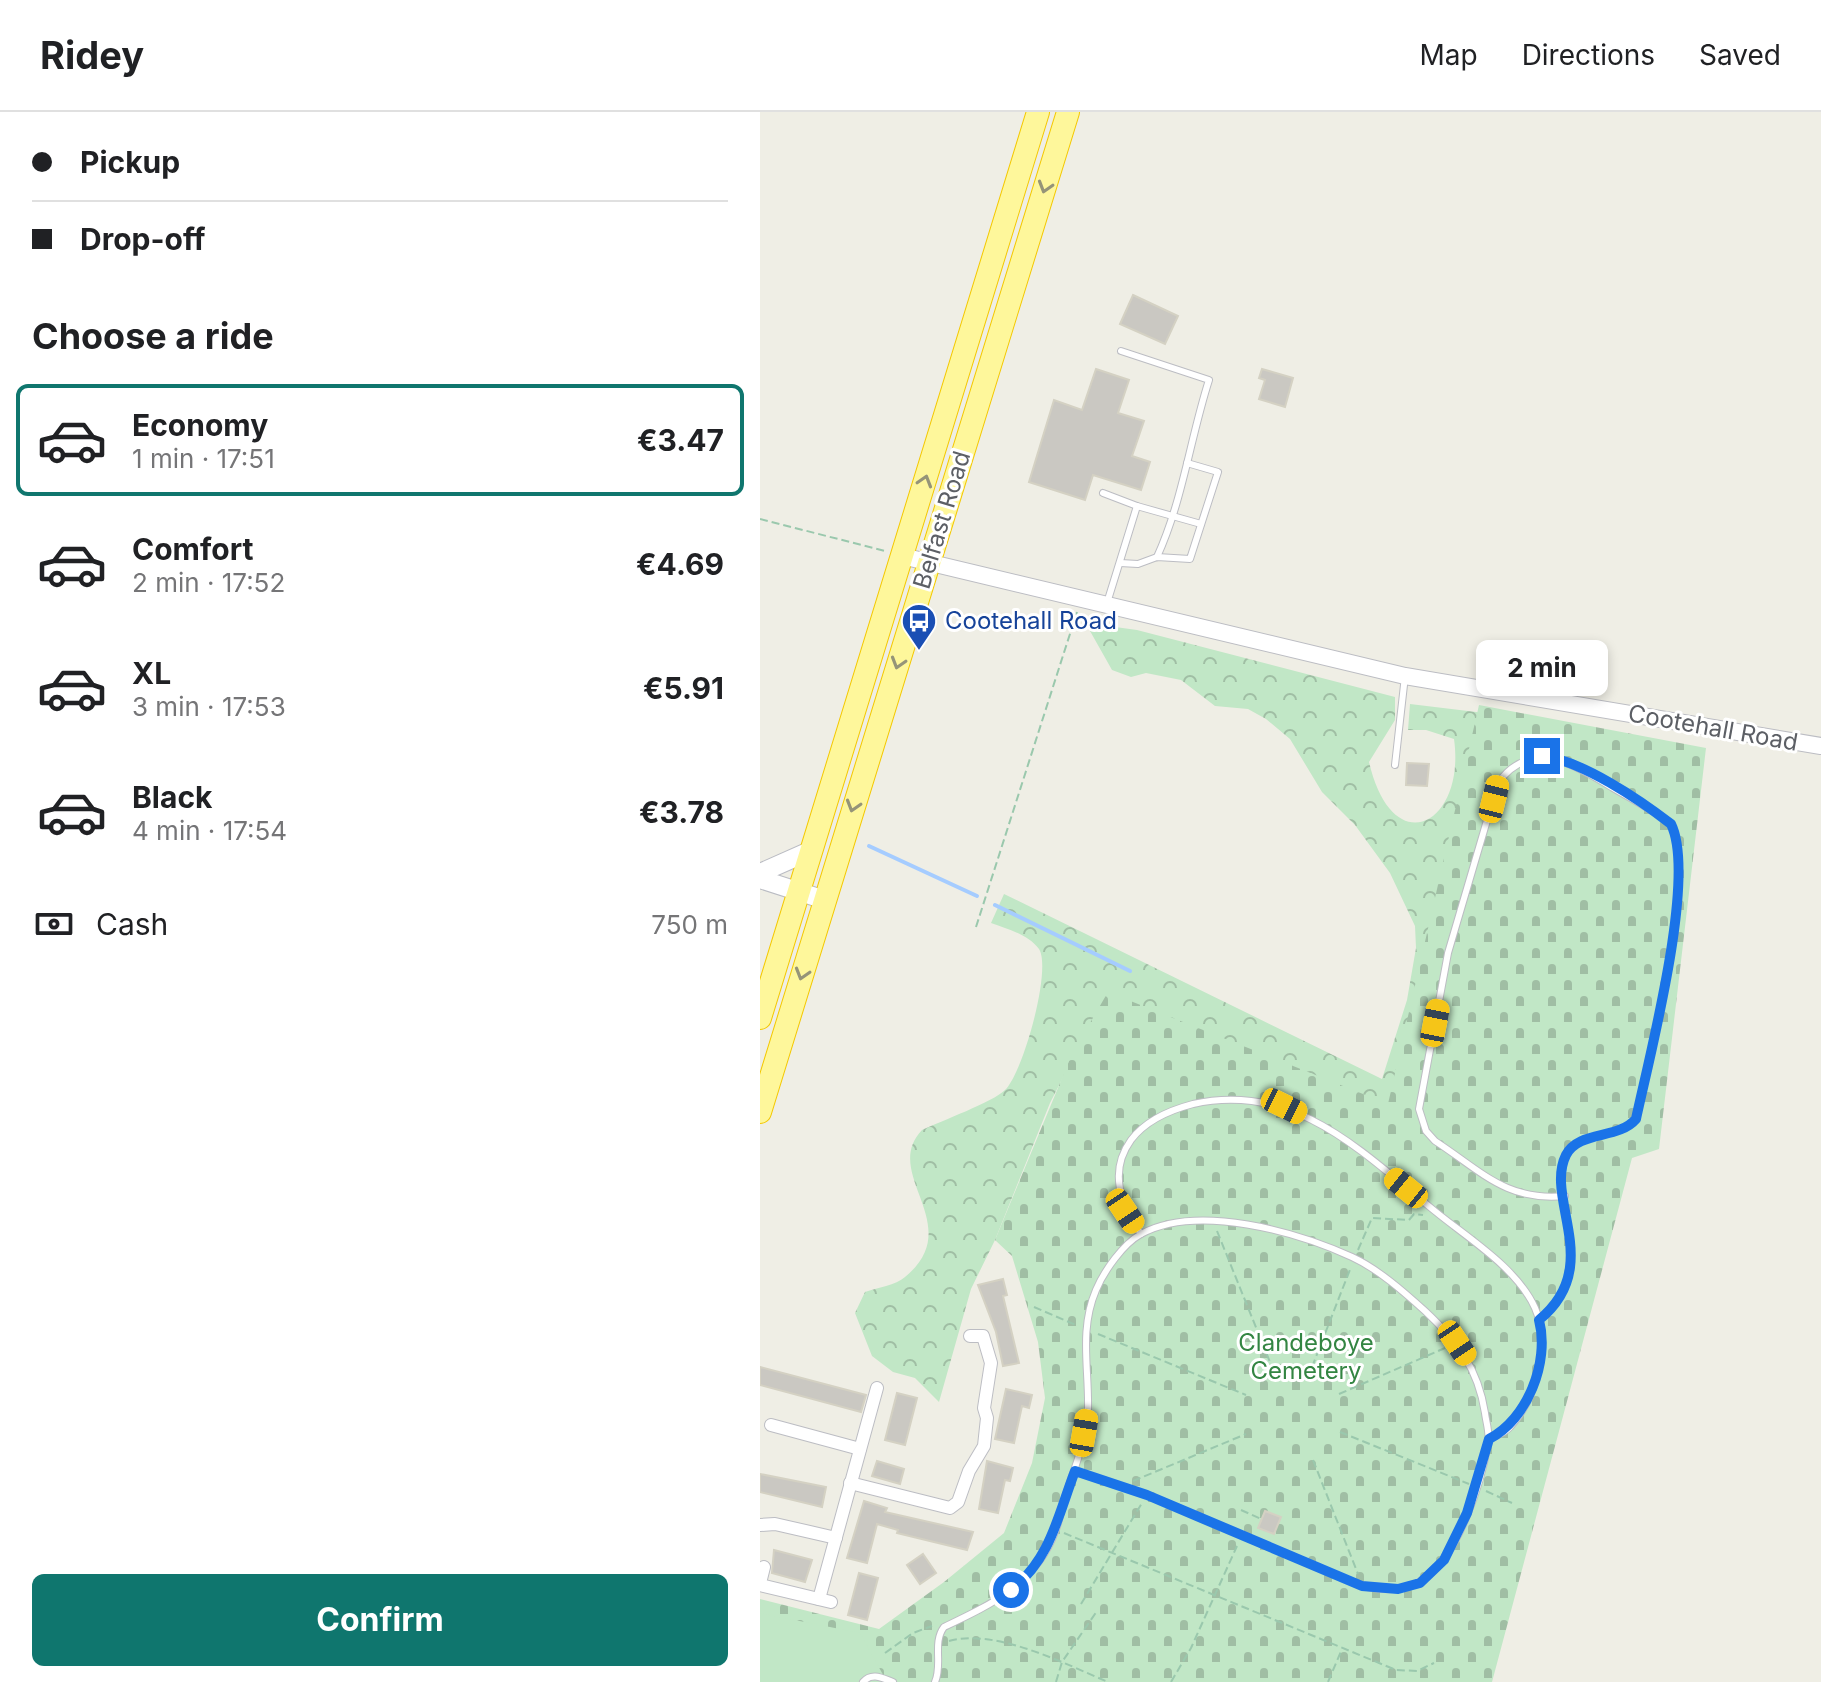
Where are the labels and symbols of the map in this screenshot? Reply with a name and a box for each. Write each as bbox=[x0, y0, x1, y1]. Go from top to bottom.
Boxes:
one-way arrow bbox=[1038, 179, 1054, 193]
street label: Belfast Road bbox=[907, 447, 976, 592]
one-way arrow bbox=[916, 475, 932, 489]
bus stop icon: Cootehall Road bbox=[900, 602, 938, 652]
place label: Cootehall Road bbox=[945, 606, 1117, 635]
callout: 2 min bbox=[1476, 640, 1608, 696]
one-way arrow bbox=[891, 655, 907, 669]
street label: Cootehall Road bbox=[1626, 698, 1800, 757]
route end bbox=[1524, 738, 1560, 774]
car bbox=[1477, 773, 1511, 825]
one-way arrow bbox=[847, 799, 863, 813]
one-way arrow bbox=[795, 967, 811, 980]
car bbox=[1419, 997, 1451, 1049]
car bbox=[1257, 1085, 1311, 1127]
car bbox=[1380, 1164, 1432, 1212]
car bbox=[1102, 1184, 1148, 1238]
car bbox=[1434, 1316, 1480, 1370]
park label: Clandeboye Cemetery bbox=[1238, 1328, 1374, 1385]
car bbox=[1068, 1407, 1100, 1459]
route start bbox=[993, 1572, 1029, 1608]

